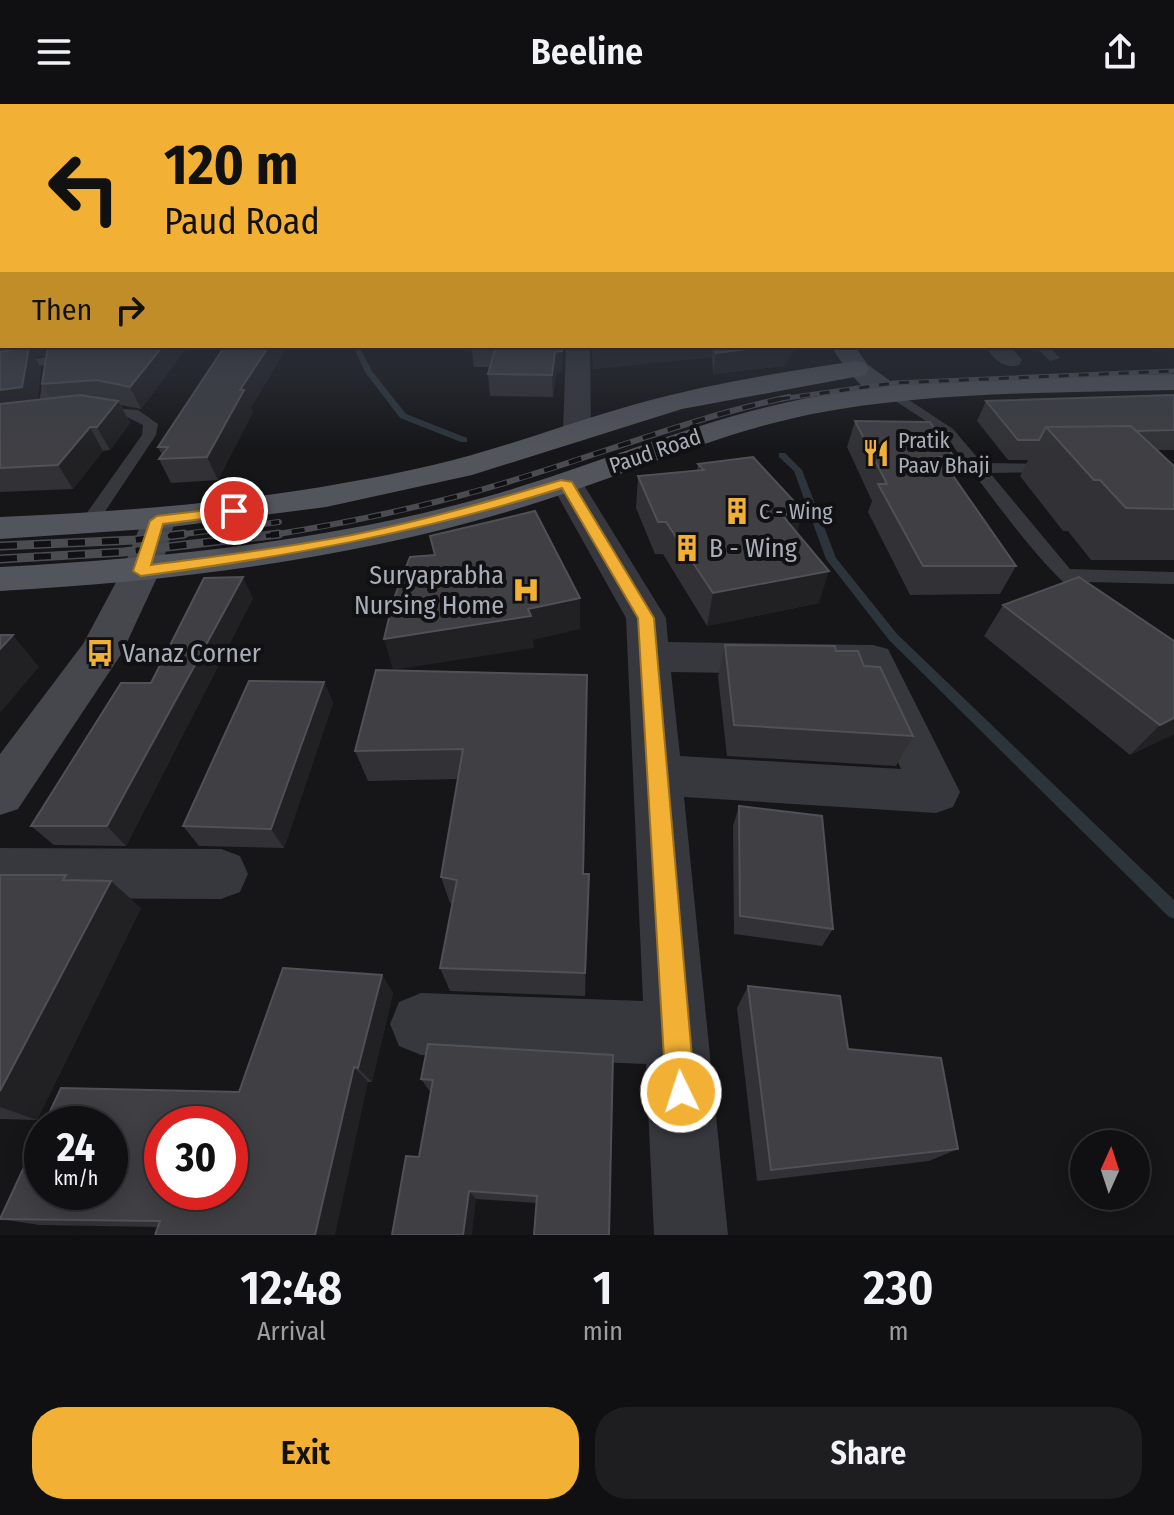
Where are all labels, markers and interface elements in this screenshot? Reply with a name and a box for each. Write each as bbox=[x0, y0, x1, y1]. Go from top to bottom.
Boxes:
icon: menu bbox=[32, 30, 76, 74]
text: Beeline bbox=[531, 30, 643, 74]
icon: share bbox=[1098, 30, 1142, 74]
text: 120 m bbox=[164, 132, 299, 199]
icon: left bbox=[32, 136, 136, 240]
text: Paud Road bbox=[164, 200, 320, 244]
icon: right bbox=[108, 288, 152, 332]
text: Then bbox=[32, 292, 92, 328]
street label: Paud Road bbox=[606, 423, 704, 479]
place label: Pratik Paav Bhaji bbox=[898, 427, 990, 479]
restaurant icon: Pratik Paav Bhaji bbox=[861, 438, 891, 468]
pin bbox=[200, 477, 268, 545]
icon: arrive bbox=[212, 489, 256, 533]
building icon: C - Wing bbox=[722, 496, 752, 526]
place label: C - Wing bbox=[759, 498, 833, 525]
building icon: B - Wing bbox=[672, 533, 702, 563]
place label: B - Wing bbox=[709, 533, 798, 564]
place label: Suryaprabha Nursing Home bbox=[354, 560, 504, 621]
hospital icon: Suryaprabha Nursing Home bbox=[511, 575, 541, 605]
bus stop icon: Vanaz Corner bbox=[85, 638, 115, 668]
place label: Vanaz Corner bbox=[122, 638, 261, 669]
position arrow bbox=[639, 1050, 723, 1134]
speed limit sign: 30 bbox=[144, 1106, 248, 1210]
text: 24 bbox=[57, 1124, 95, 1172]
north arrow bbox=[1070, 1130, 1150, 1210]
map controls bbox=[1070, 1130, 1150, 1210]
text: km/h bbox=[54, 1166, 98, 1190]
text: 12:48 bbox=[240, 1259, 342, 1317]
text: 1 bbox=[593, 1259, 613, 1317]
text: 230 bbox=[863, 1259, 934, 1317]
text: Arrival bbox=[257, 1316, 326, 1347]
text: min bbox=[583, 1316, 623, 1347]
text: m bbox=[888, 1316, 908, 1347]
button: Exit bbox=[32, 1407, 579, 1499]
button: Share bbox=[595, 1407, 1142, 1499]

